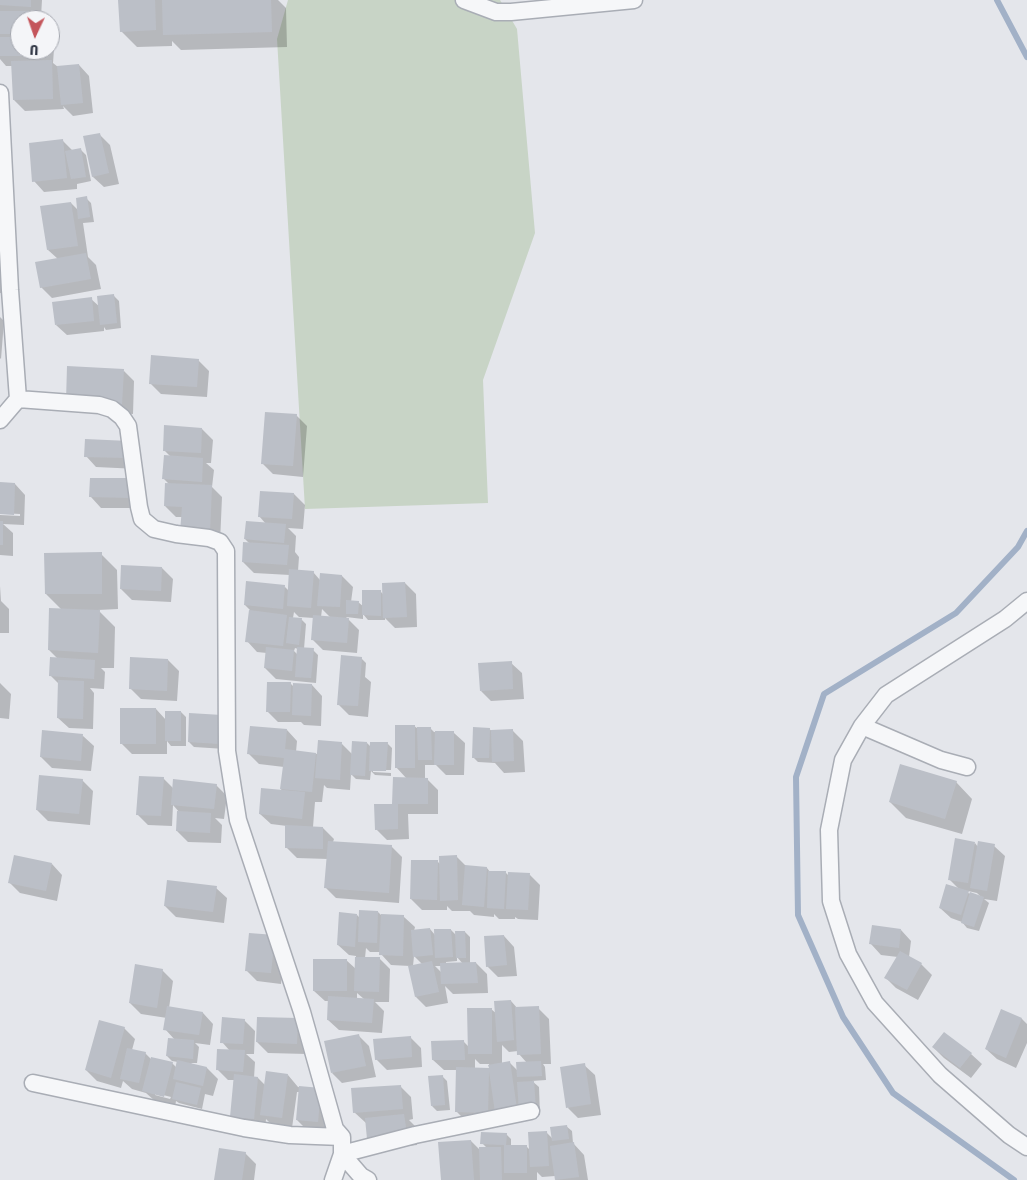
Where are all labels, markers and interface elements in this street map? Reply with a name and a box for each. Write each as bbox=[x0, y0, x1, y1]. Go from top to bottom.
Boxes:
north arrow bbox=[10, 10, 60, 60]
text: U bbox=[30, 41, 39, 58]

